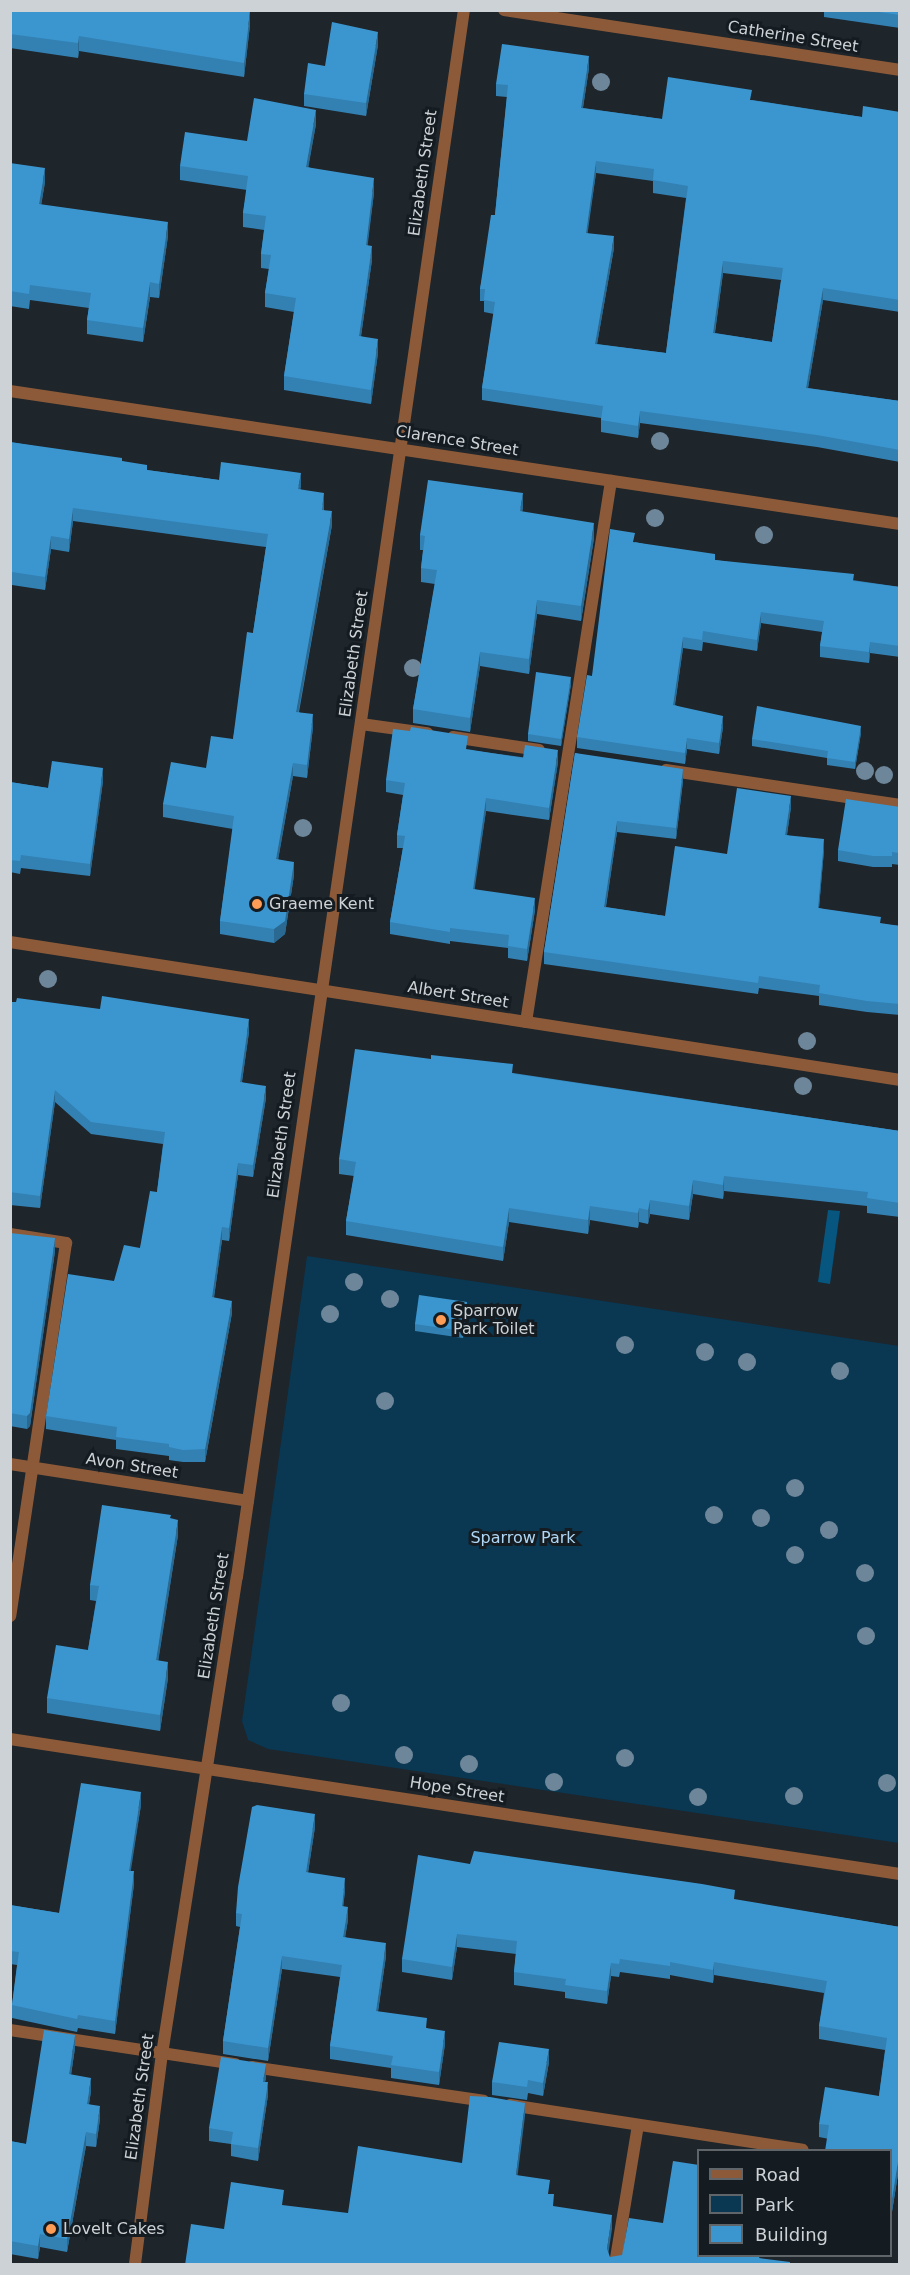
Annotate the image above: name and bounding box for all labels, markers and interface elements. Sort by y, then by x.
street label: Catherine Street [726,17,860,57]
street label: Elizabeth Street [405,109,441,237]
street label: Clarence Street [394,422,520,460]
street label: Elizabeth Street [336,590,372,718]
place label: Graeme Kent [269,894,374,914]
marker: Graeme Kent [250,897,264,911]
street label: Albert Street [406,978,510,1012]
street label: Elizabeth Street [264,1071,300,1199]
place label: Sparrow Park Toilet [453,1301,535,1339]
marker: Sparrow Park Toilet [434,1313,448,1327]
street label: Avon Street [85,1449,179,1483]
park label: Sparrow Park [470,1528,576,1548]
street label: Elizabeth Street [195,1552,233,1680]
street label: Hope Street [408,1773,506,1807]
street label: Elizabeth Street [122,2033,158,2161]
legend [697,2149,892,2257]
text: Road [755,2164,800,2185]
text: Park [755,2194,794,2215]
place label: LoveIt Cakes [63,2219,165,2239]
marker: LoveIt Cakes [44,2222,58,2236]
text: Building [755,2224,828,2245]

